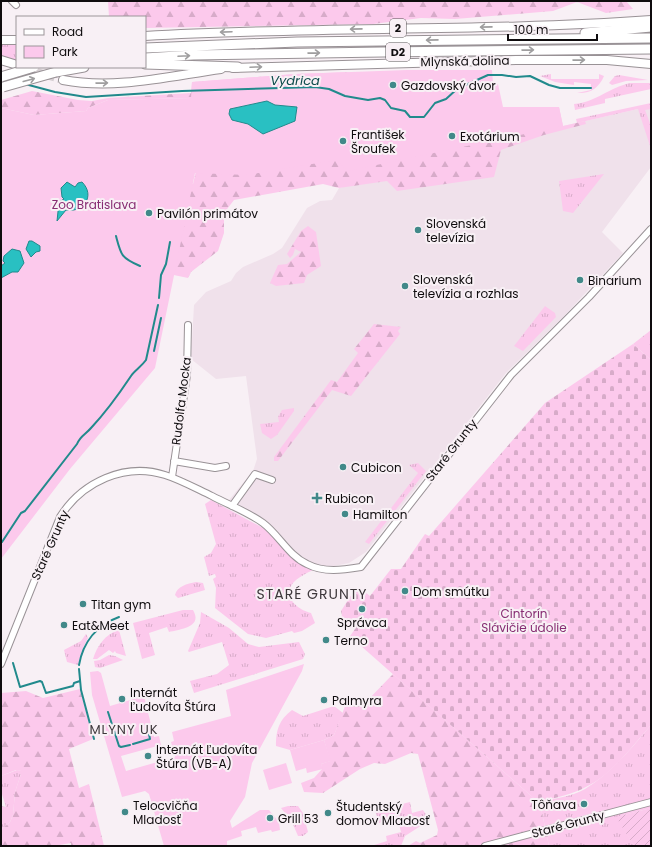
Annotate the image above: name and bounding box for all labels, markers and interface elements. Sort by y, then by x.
legend [16,16,146,68]
scale bar [508,16,597,42]
road number: 2 [390,19,406,37]
text: 100 m [514,21,548,38]
text: Road [52,23,83,40]
one-way arrow [480,23,493,31]
one-way arrow [350,25,363,33]
one-way arrow [220,28,233,35]
one-way arrow [426,36,439,44]
text: Park [52,43,79,60]
road number: D2 [386,43,410,61]
one-way arrow [521,46,534,54]
one-way arrow [307,49,320,57]
one-way arrow [177,52,190,60]
street label: Mlynská dolina [420,52,510,70]
one-way arrow [572,56,585,64]
one-way arrow [249,63,262,70]
water label: Vydrica [270,71,320,90]
one-way arrow [22,75,35,83]
place label: Gazdovský dvor [401,77,496,94]
one-way arrow [95,79,108,87]
marker: Gazdovský dvor [388,80,398,90]
place label: František Šroufek [351,126,405,157]
place label: Exotárium [460,128,520,145]
marker: Exotárium [447,131,457,141]
marker: František Šroufek [338,136,348,146]
park label: Zoo Bratislava [52,196,136,213]
place label: Pavilón primátov [157,205,258,222]
marker: Pavilón primátov [144,208,154,218]
place label: Slovenská televízia [426,215,486,246]
marker: Slovenská televízia [413,225,423,235]
place label: Slovenská televízia a rozhlas [413,271,519,302]
place label: Binarium [588,272,642,289]
marker: Binarium [575,275,585,285]
marker: Slovenská televízia a rozhlas [400,281,410,291]
street label: Rudolfa Mocka [167,356,195,446]
street label: Staré Grunty [421,415,481,485]
place label: Cubicon [351,459,402,476]
marker: Cubicon [338,462,348,472]
place label: Rubicon [325,490,374,507]
marker: Rubicon [312,493,322,503]
place label: Hamilton [353,506,407,523]
street label: Staré Grunty [27,507,73,583]
marker: Hamilton [340,509,350,519]
place label: Dom smútku [413,583,489,600]
district label: STARÉ GRUNTY [256,584,368,604]
marker: Dom smútku [400,586,410,596]
place label: Titan gym [91,596,151,613]
marker: Titan gym [78,599,88,609]
marker: Správca [357,604,367,614]
park label: Cintorín Slávičie údolie [481,605,567,636]
place label: Správca [337,614,387,631]
place label: Eat&Meet [72,617,129,634]
marker: Eat&Meet [59,620,69,630]
place label: Terno [334,632,368,649]
marker: Terno [321,635,331,645]
place label: Internát Ľudovíta Štúra [130,684,216,715]
place label: Palmyra [332,692,382,709]
marker: Internát Ľudovíta Štúra [117,694,127,704]
marker: Palmyra [319,695,329,705]
district label: MLYNY UK [89,720,159,739]
place label: Internát Ľudovíta Štúra (VB-A) [156,741,257,772]
marker: Internát Ľudovíta Štúra (VB-A) [143,751,153,761]
place label: Tôňava [531,796,576,813]
place label: Telocvičňa Mladosť [133,797,198,828]
place label: Študentský domov Mladosť [336,798,430,829]
marker: Tôňava [579,799,589,809]
street label: Staré Grunty [530,806,607,842]
marker: Telocvičňa Mladosť [120,807,130,817]
marker: Študentský domov Mladosť [323,808,333,818]
place label: Grill 53 [278,810,318,827]
marker: Grill 53 [265,813,275,823]

